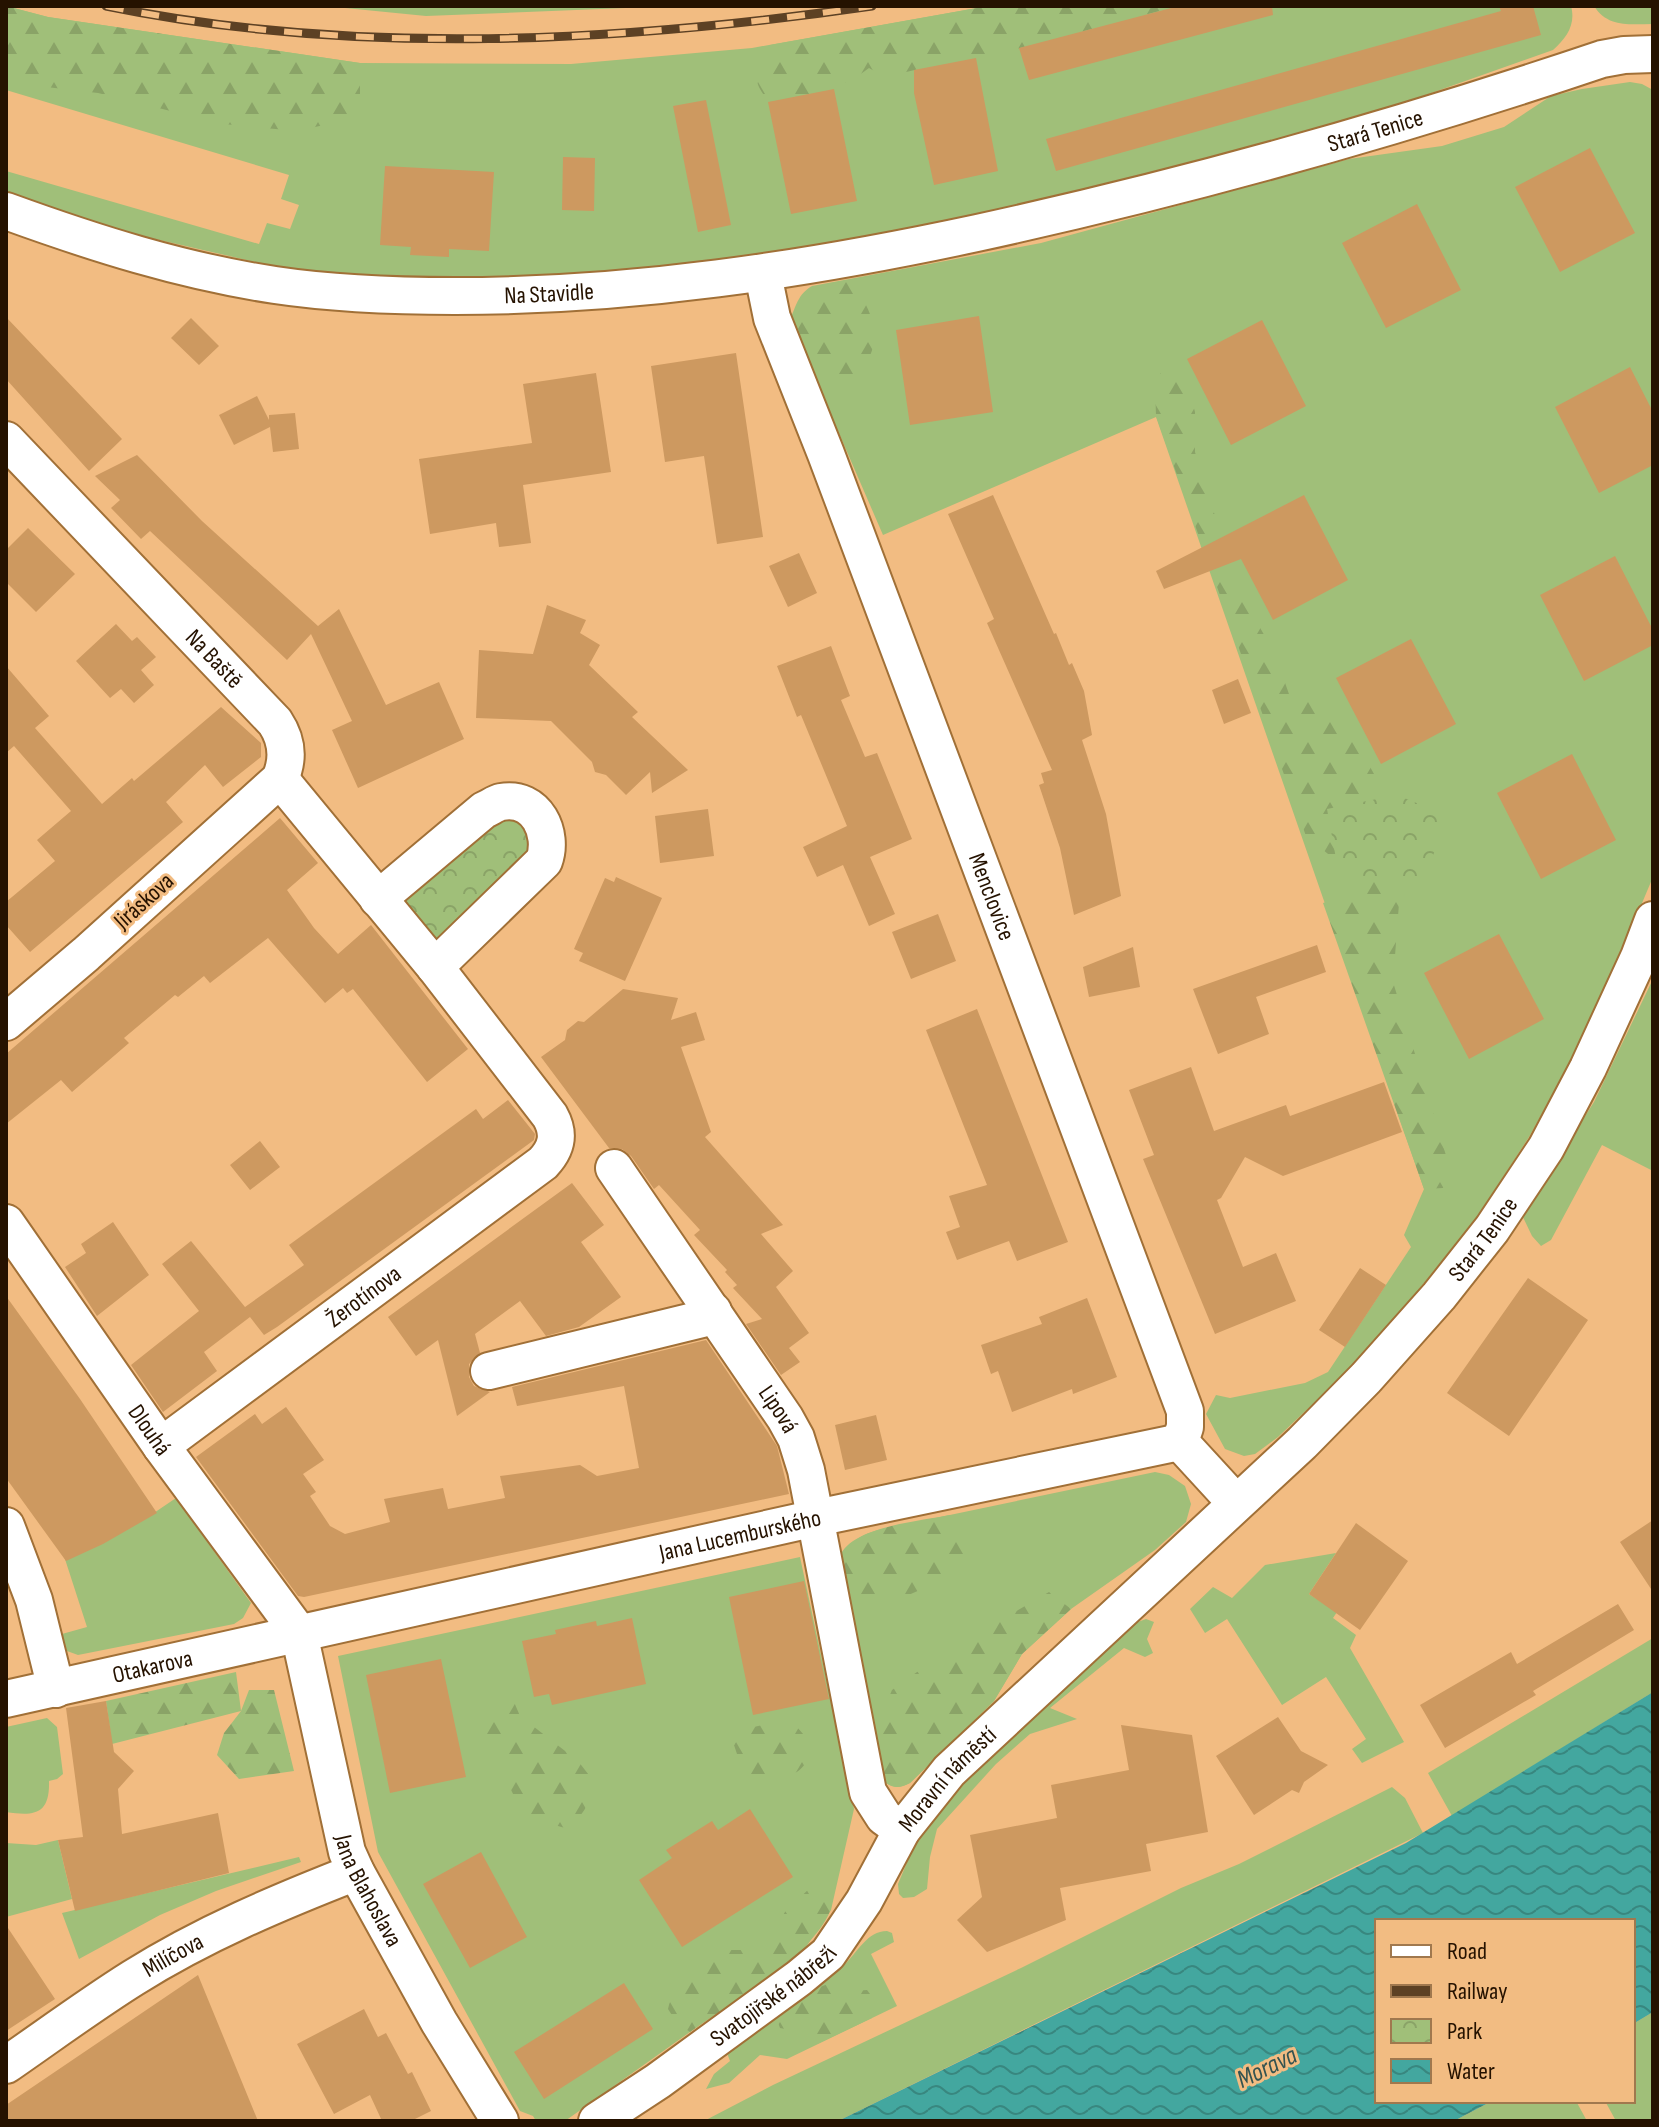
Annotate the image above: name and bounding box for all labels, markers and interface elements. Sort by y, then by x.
street label: Stará Tenice [1324,103,1426,158]
street label: Na Stavidle [504,276,595,310]
street label: Na Baště [180,623,249,694]
street label: Menclovice [962,849,1022,944]
street label: Jiráskova [107,867,180,936]
street label: Stará Tenice [1442,1191,1524,1287]
street label: Žerotínova [320,1259,407,1333]
street label: Lipová [752,1380,805,1438]
street label: Dlouhá [122,1399,178,1461]
street label: Jana Lucemburského [655,1503,824,1567]
street label: Otakarova [110,1643,195,1689]
street label: Moravní náměstí [892,1720,1003,1838]
street label: Jana Blahoslava [329,1831,409,1952]
legend [1375,1919,1635,2103]
street label: Milíčova [137,1926,208,1983]
text: Road [1447,1937,1487,1966]
street label: Svatojiřské nábřeží [704,1940,844,2053]
text: Railway [1447,1977,1507,2006]
text: Park [1447,2017,1482,2046]
water label: Morava [1232,2040,1303,2096]
text: Water [1447,2057,1495,2086]

